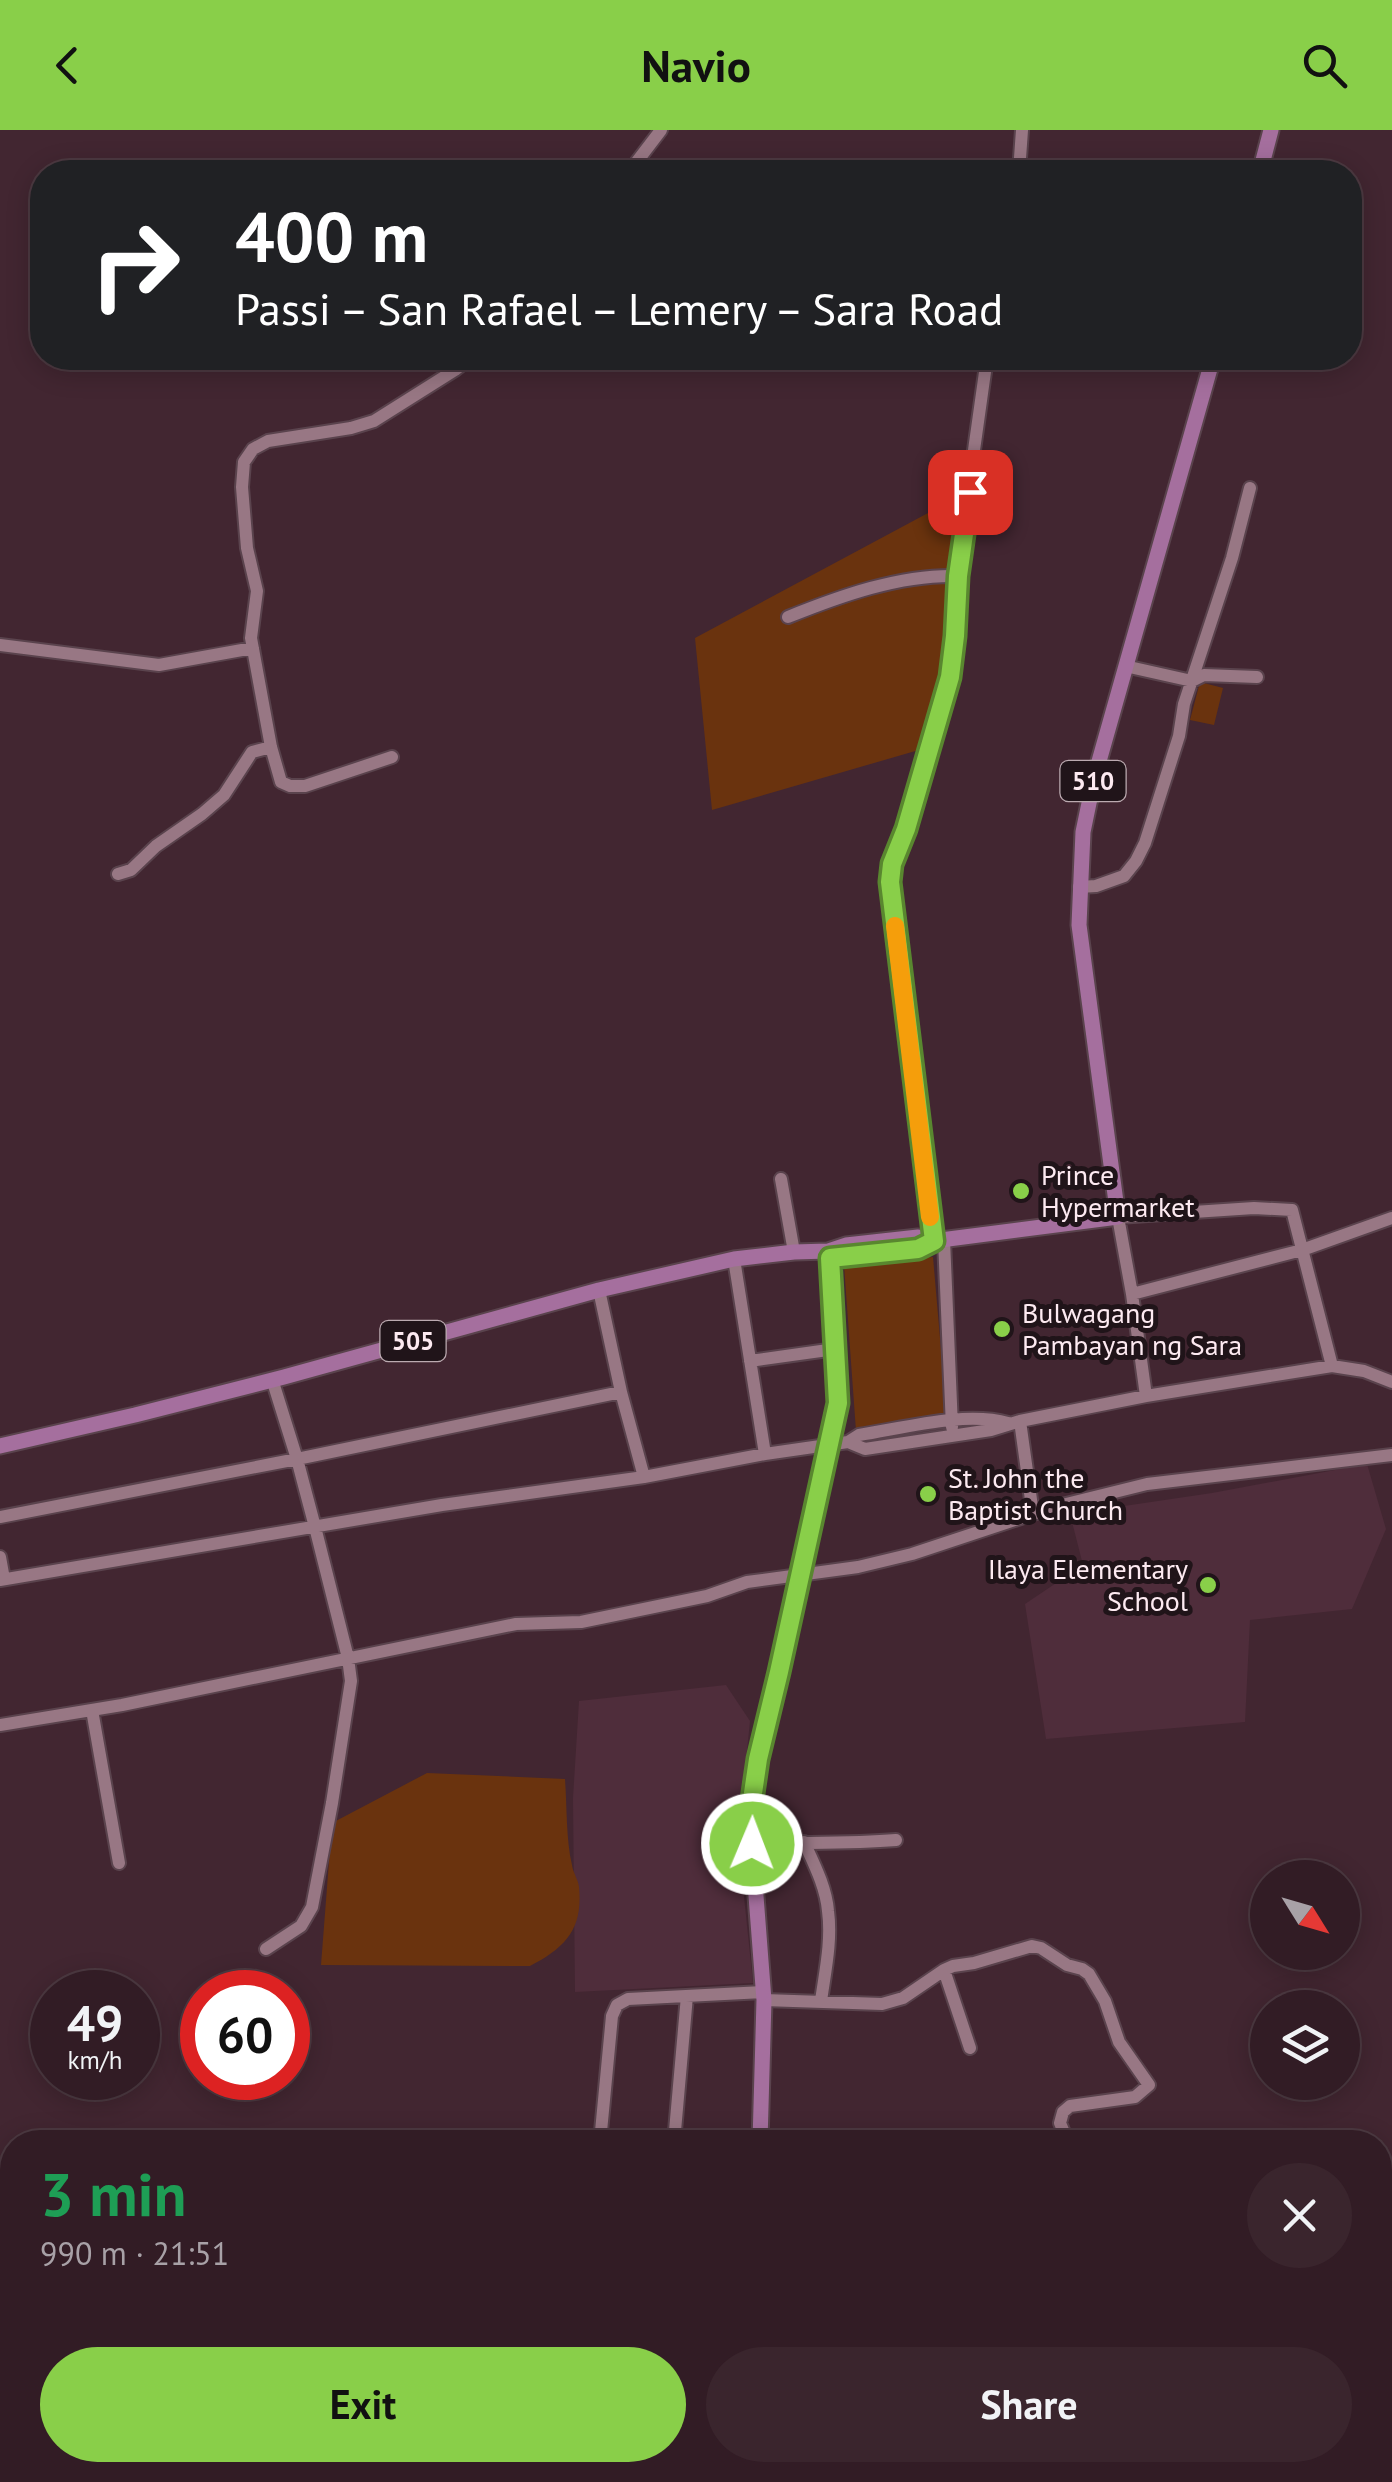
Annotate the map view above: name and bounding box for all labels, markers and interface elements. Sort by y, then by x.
text: Navio [641,36,751,94]
icon: back [40,38,95,93]
icon: search [1297,38,1352,93]
text: 400 m [235,191,428,281]
icon: right [70,200,200,330]
text: Passi – San Rafael – Lemery – Sara Road [235,279,1003,337]
pin [928,450,1013,535]
icon: arrive [943,465,998,520]
road number: 510 [1060,761,1126,801]
place label: Prince Hypermarket [1041,1156,1195,1225]
marker: Prince Hypermarket [1010,1180,1032,1202]
place label: Bulwagang Pambayan ng Sara [1022,1294,1242,1363]
marker: Bulwagang Pambayan ng Sara [991,1318,1013,1340]
road number: 505 [380,1321,446,1361]
place label: St. John the Baptist Church [948,1459,1123,1528]
marker: St. John the Baptist Church [917,1483,939,1505]
place label: Ilaya Elementary School [988,1550,1188,1619]
marker: Ilaya Elementary School [1197,1574,1219,1596]
position arrow [700,1792,804,1896]
north arrow [1250,1860,1360,1970]
map controls [1250,1860,1360,2100]
speed limit sign: 60 [180,1970,310,2100]
text: 49 [67,1990,123,2055]
button: layers [1250,1990,1360,2100]
text: km/h [68,2044,122,2076]
text: 3 min [40,2155,186,2233]
button: close [1247,2163,1352,2268]
text: 990 m · 21:51 [40,2232,229,2274]
button: Exit [40,2347,686,2462]
button: Share [706,2347,1352,2462]

